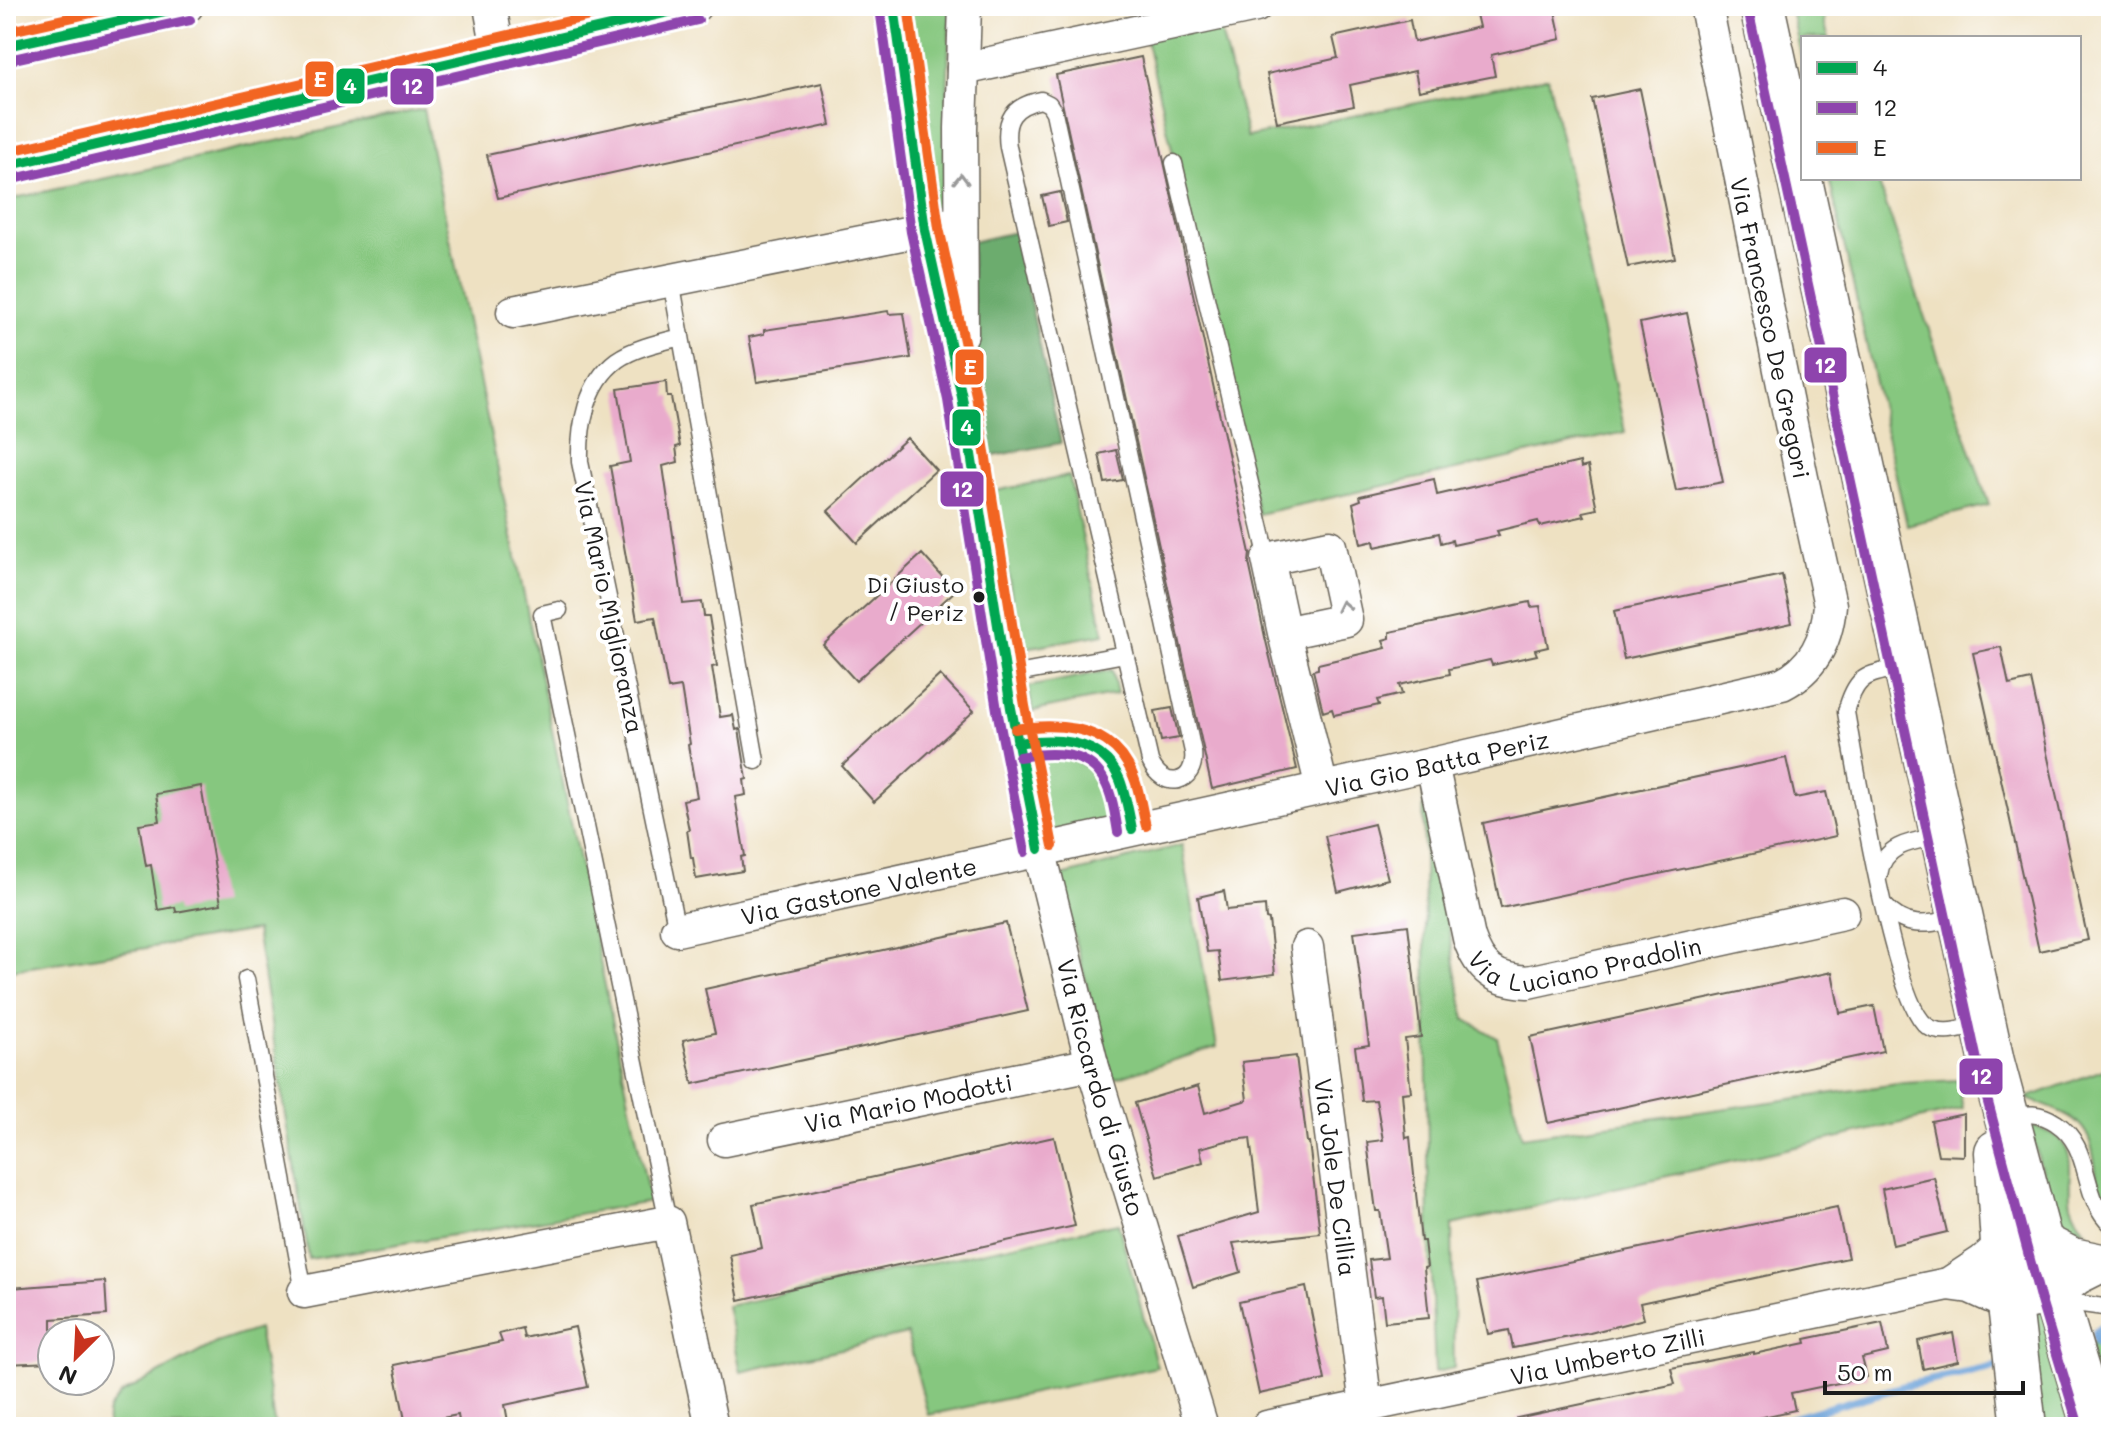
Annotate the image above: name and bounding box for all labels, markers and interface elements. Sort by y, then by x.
legend [1801,36,2081,180]
text: 4 [1873,51,1887,82]
line badge: E [304,60,335,98]
text: E [313,64,327,93]
line badge: 4 [335,67,366,105]
line badge: 12 [389,67,435,106]
text: 4 [343,71,357,100]
text: 12 [401,71,423,100]
text: 12 [1873,91,1897,122]
text: E [1873,131,1887,162]
one-way arrow [952,172,970,185]
street label: Via Francesco De Gregori [1724,175,1818,481]
line badge: 12 [1803,346,1848,384]
line badge: E [954,348,985,386]
text: 12 [1814,350,1836,379]
text: E [963,352,977,381]
line badge: 4 [951,408,982,447]
text: 4 [960,412,974,441]
line badge: 12 [939,470,985,508]
text: 12 [951,474,973,503]
street label: Via Mario Miglioranza [568,478,652,736]
place label: Di Giusto / Periz [867,570,964,627]
marker: Di Giusto / Periz [971,589,987,605]
one-way arrow [1335,599,1352,613]
street label: Via Gio Batta Periz [1322,722,1552,803]
street label: Via Gastone Valente [738,849,979,931]
street label: Via Luciano Pradolin [1471,928,1711,956]
text: Via Luciano Pradolin [1462,929,1704,998]
street label: Via Riccardo di Giusto [1051,955,1153,1219]
line badge: 12 [1958,1057,2004,1096]
text: 12 [1970,1061,1992,1090]
street label: Via Mario Modotti [801,1065,1015,1139]
street label: Via Jole De Cillia [1308,1076,1365,1278]
north arrow [36,1317,116,1397]
street label: Via Umberto Zilli [1507,1320,1708,1391]
scale bar [1825,1345,2023,1395]
text: 50 m [1837,1356,1893,1387]
text: N [54,1359,81,1392]

